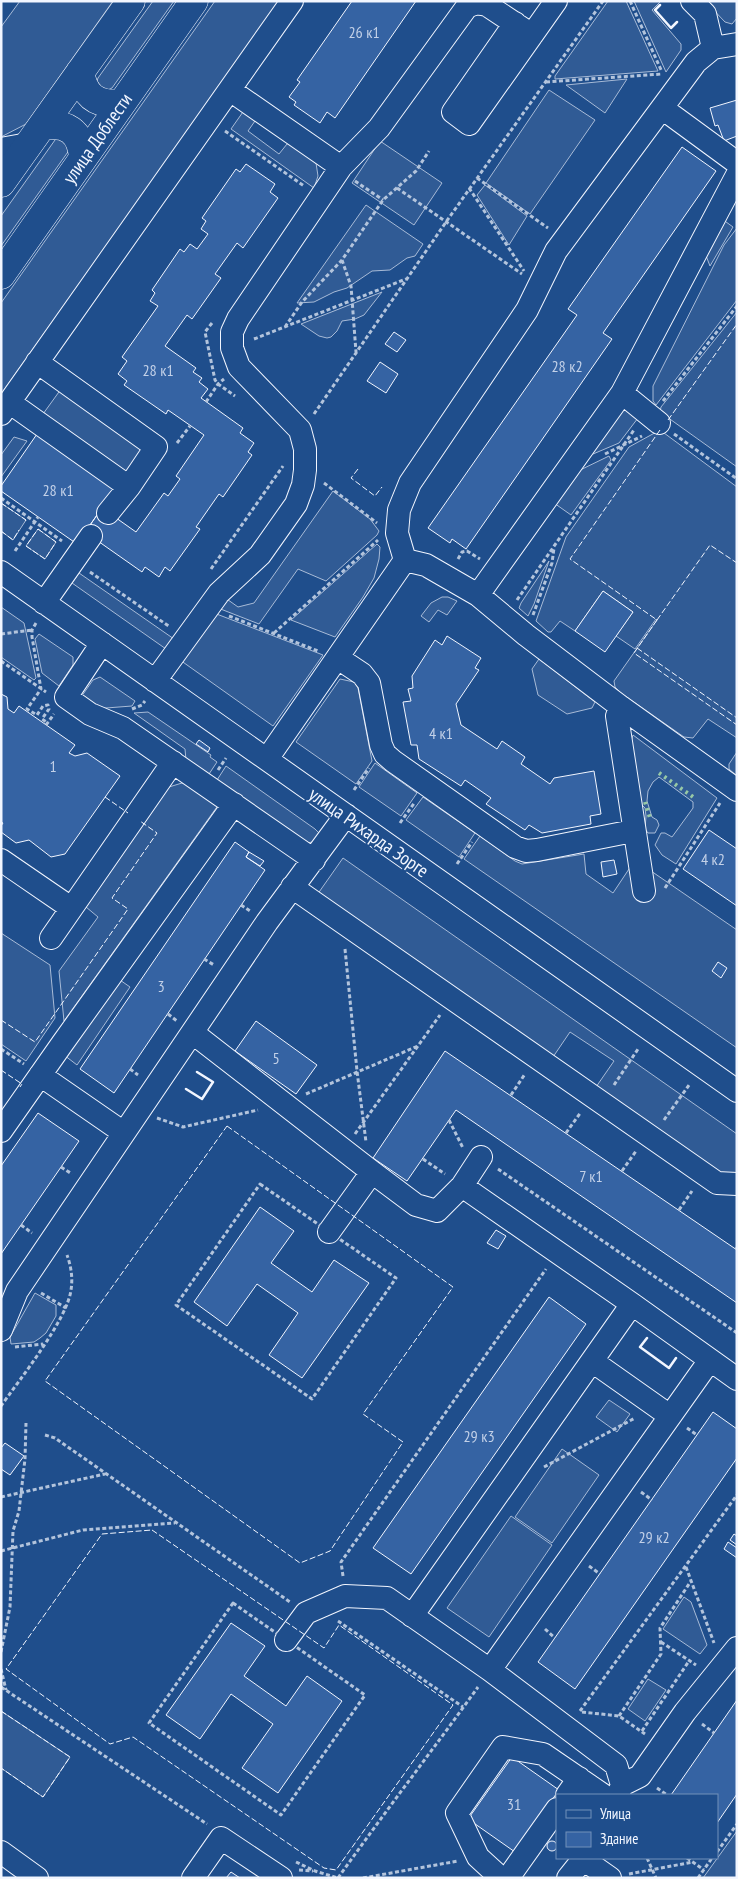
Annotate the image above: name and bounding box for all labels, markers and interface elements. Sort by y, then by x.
house number: 26 к1 [348,22,380,42]
street label: улица Доблести [57,88,137,188]
house number: 28 к2 [551,356,583,376]
house number: 28 к1 [142,360,174,380]
house number: 28 к1 [42,480,74,500]
house number: 4 к1 [429,723,453,743]
house number: 1 [49,756,57,776]
street label: улица Рихарда Зорге [304,782,434,882]
house number: 4 к2 [701,849,725,869]
house number: 3 [157,976,165,996]
house number: 5 [272,1048,280,1068]
house number: 7 к1 [579,1166,603,1186]
house number: 29 к3 [463,1426,495,1446]
house number: 29 к2 [638,1527,670,1547]
house number: 31 [507,1794,521,1814]
legend [556,1794,718,1859]
text: Улица [600,1804,631,1823]
text: Здание [600,1829,638,1848]

